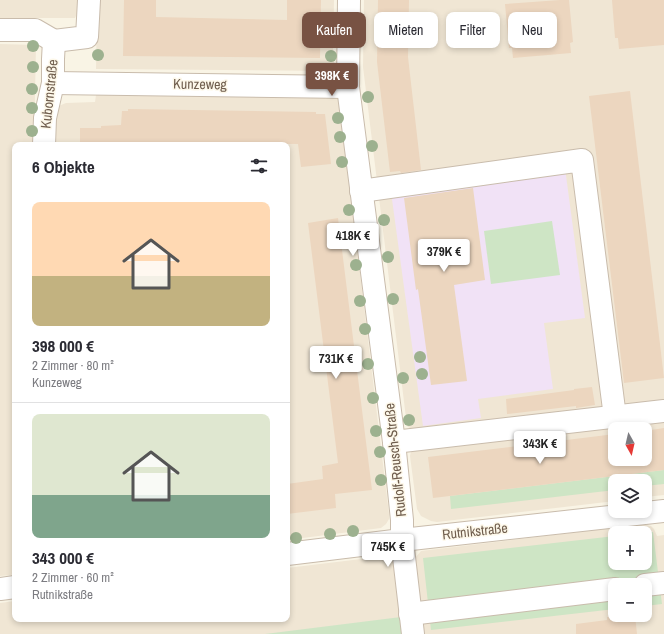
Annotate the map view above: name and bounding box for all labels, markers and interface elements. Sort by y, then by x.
chip: Kaufen [302,12,366,48]
chip: Mieten [374,12,438,48]
chip: Filter [446,12,500,48]
chip: Neu [508,12,557,48]
street label: Kubornstraße [36,58,62,130]
pin: 398K € [299,63,365,97]
text: 398K € [315,67,349,84]
street label: Kunzeweg [173,75,228,93]
text: 6 Objekte [32,155,95,178]
icon: filters [248,155,270,177]
pin: 418K € [320,223,386,257]
text: 418K € [336,227,370,244]
icon: home [115,228,187,300]
pin: 379K € [411,239,477,273]
text: 379K € [427,243,461,260]
text: 398 000 € [32,334,94,357]
pin: 731K € [303,346,369,380]
text: 731K € [319,350,353,367]
text: 2 Zimmer · 80 m² [32,357,114,374]
text: Kunzeweg [32,374,82,391]
street label: Rudolf-Reusch-Straße [380,402,410,518]
north arrow [608,422,652,466]
map controls [608,422,652,622]
pin: 343K € [507,431,573,465]
text: 343K € [523,435,557,452]
icon: home [115,440,187,512]
button: layers [608,474,652,518]
street label: Rutnikstraße [441,519,509,543]
button: + [608,526,652,570]
pin: 745K € [355,534,421,568]
text: 745K € [371,538,405,555]
text: 343 000 € [32,546,94,569]
text: 2 Zimmer · 60 m² [32,569,114,586]
button: − [608,578,652,622]
text: Rutnikstraße [32,586,93,603]

